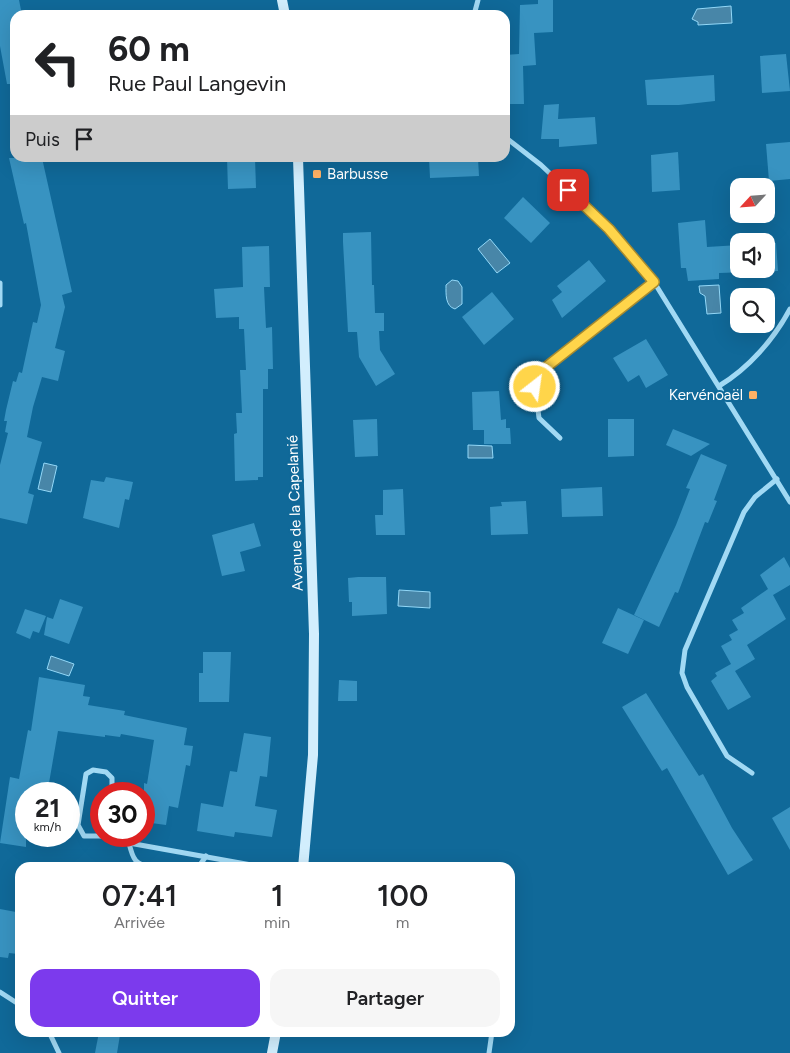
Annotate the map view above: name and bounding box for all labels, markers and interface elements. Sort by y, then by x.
text: 60 m [108,28,190,70]
icon: left [25,30,90,95]
text: Rue Paul Langevin [108,70,286,97]
icon: arrive [70,125,98,153]
text: Puis [25,128,60,151]
place label: Barbusse [327,165,388,183]
marker: Barbusse [311,168,323,180]
pin [547,169,589,211]
icon: arrive [554,176,582,204]
north arrow [730,178,775,222]
map controls [730,178,775,333]
button: sound [730,233,775,278]
button: search [730,288,775,333]
position arrow [508,360,560,412]
place label: Kervénoaël [669,386,743,404]
marker: Kervénoaël [747,389,759,401]
street label: Avenue de la Capelanié [283,435,307,591]
speed limit sign: 30 [90,782,155,847]
text: 21 [35,793,60,823]
text: km/h [34,820,61,834]
text: 07:41 [102,877,177,914]
text: 1 [271,877,283,914]
text: 100 [377,877,428,914]
text: Arrivée [114,913,165,932]
text: min [264,913,290,932]
text: m [396,913,409,932]
button: Quitter [30,969,260,1027]
button: Partager [270,969,500,1027]

